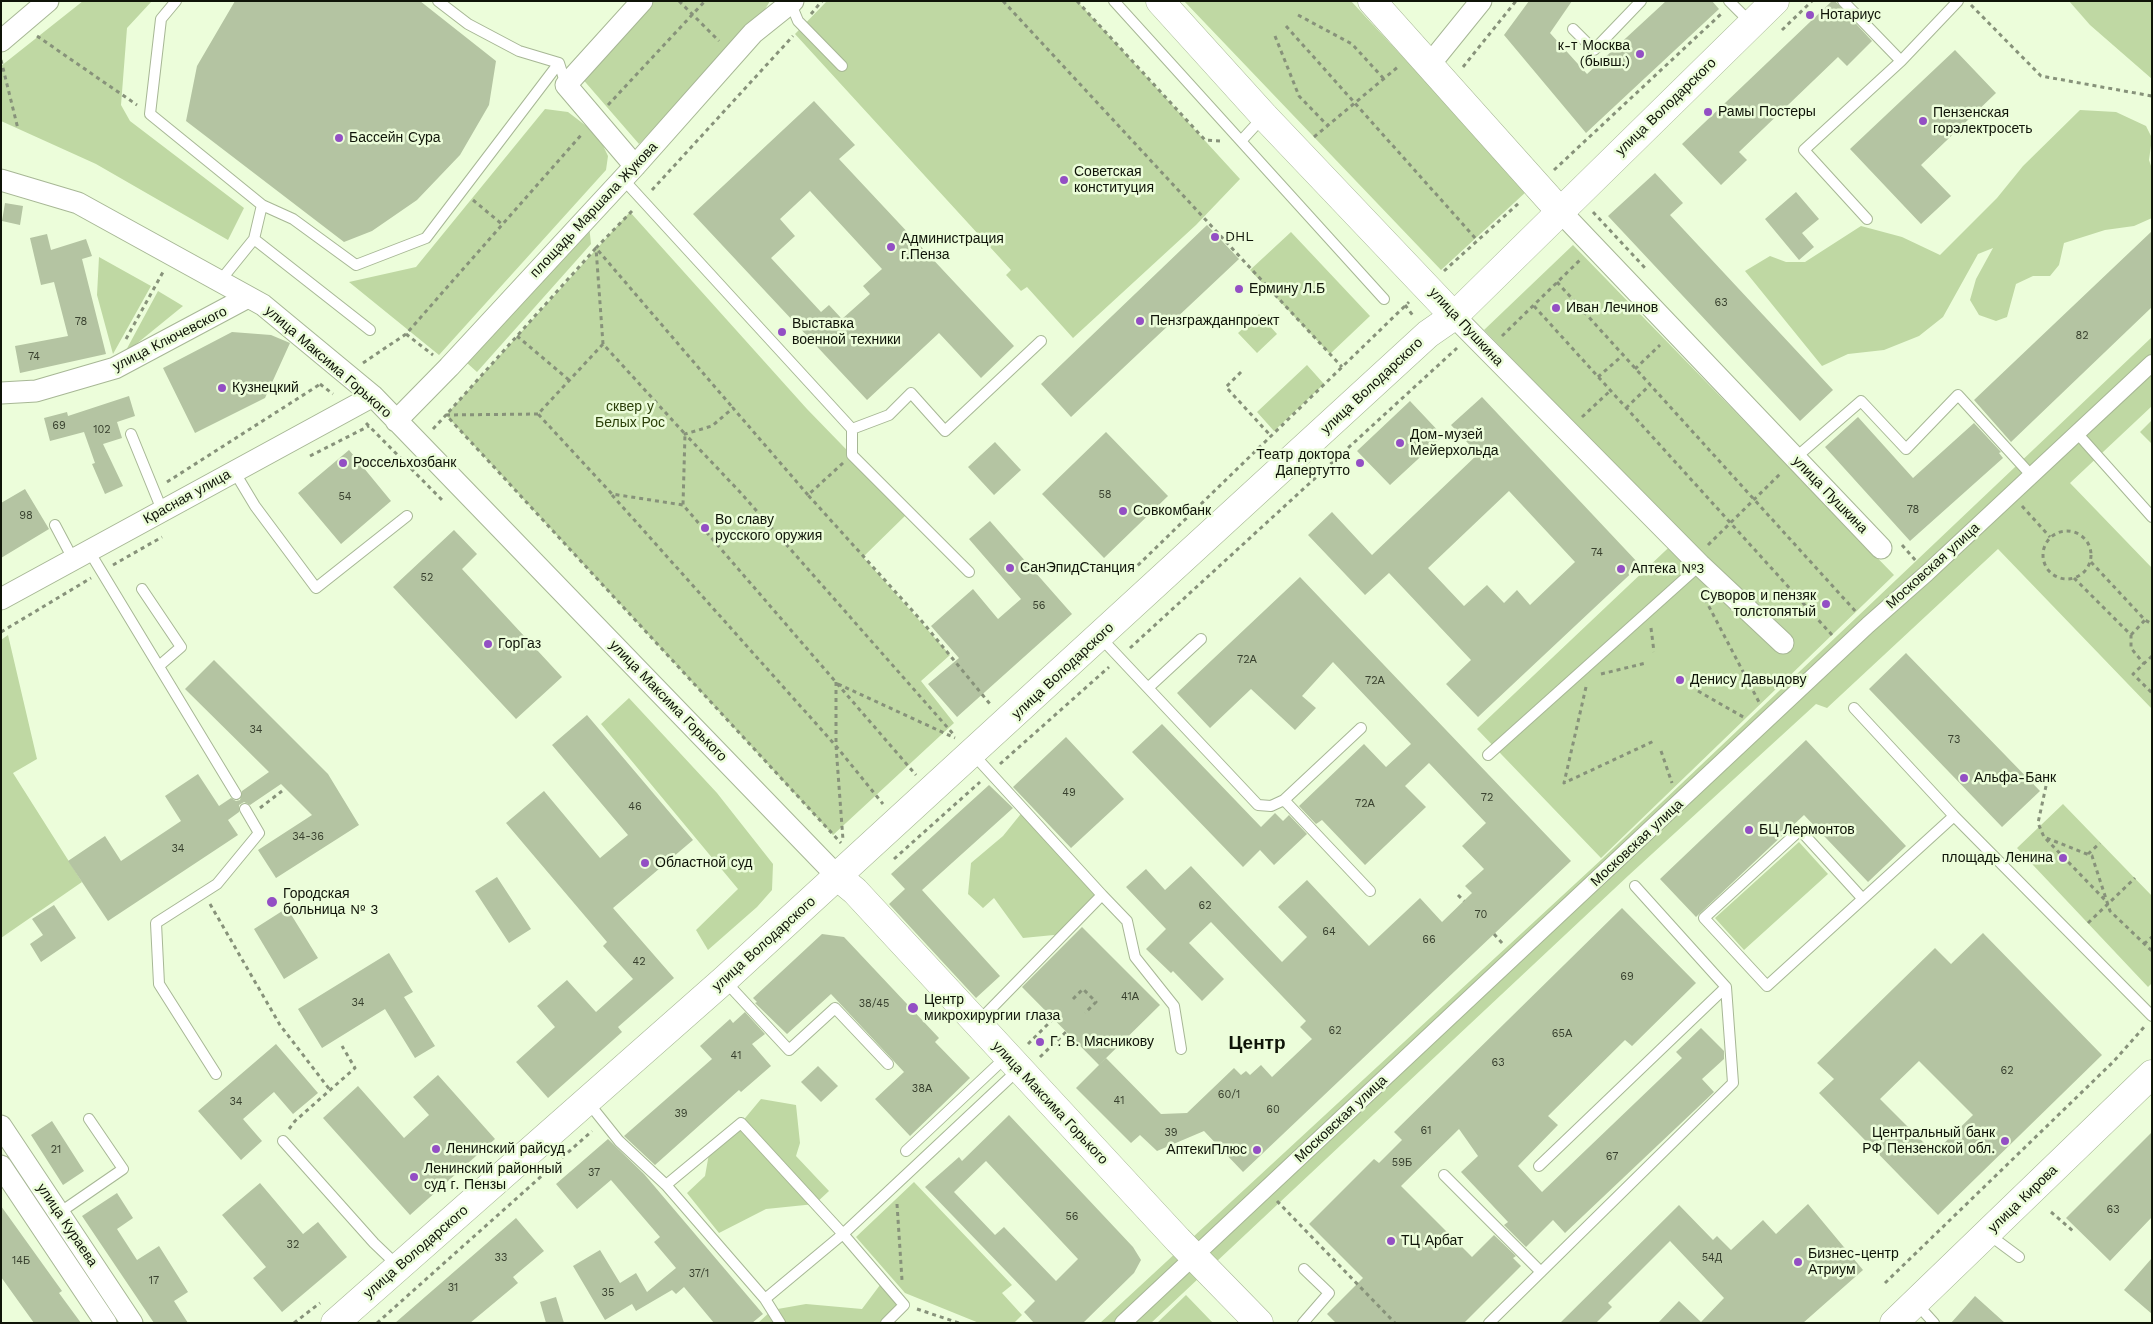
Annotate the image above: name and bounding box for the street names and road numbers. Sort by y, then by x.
street label: улица Володарского [1612,55,1720,159]
street label: площадь Маршала Жукова [527,139,661,281]
street label: улица Пушкина [1425,284,1507,370]
street label: улица Максима Горького [261,302,395,422]
street label: улица Ключевского [110,303,230,375]
street label: улица Володарского [1318,334,1426,438]
street label: улица Пушкина [1789,453,1871,537]
street label: Красная улица [140,466,234,528]
street label: Московская улица [1883,520,1983,612]
street label: улица Володарского [1009,619,1117,723]
street label: улица Максима Горького [606,637,730,765]
street label: Московская улица [1587,796,1687,890]
street label: улица Володарского [709,893,819,995]
street label: улица Максима Горького [989,1038,1111,1168]
street label: Московская улица [1291,1072,1391,1166]
street label: улица Кирова [1985,1162,2061,1236]
street label: улица Кураева [33,1180,101,1270]
street label: улица Володарского [360,1202,472,1302]

